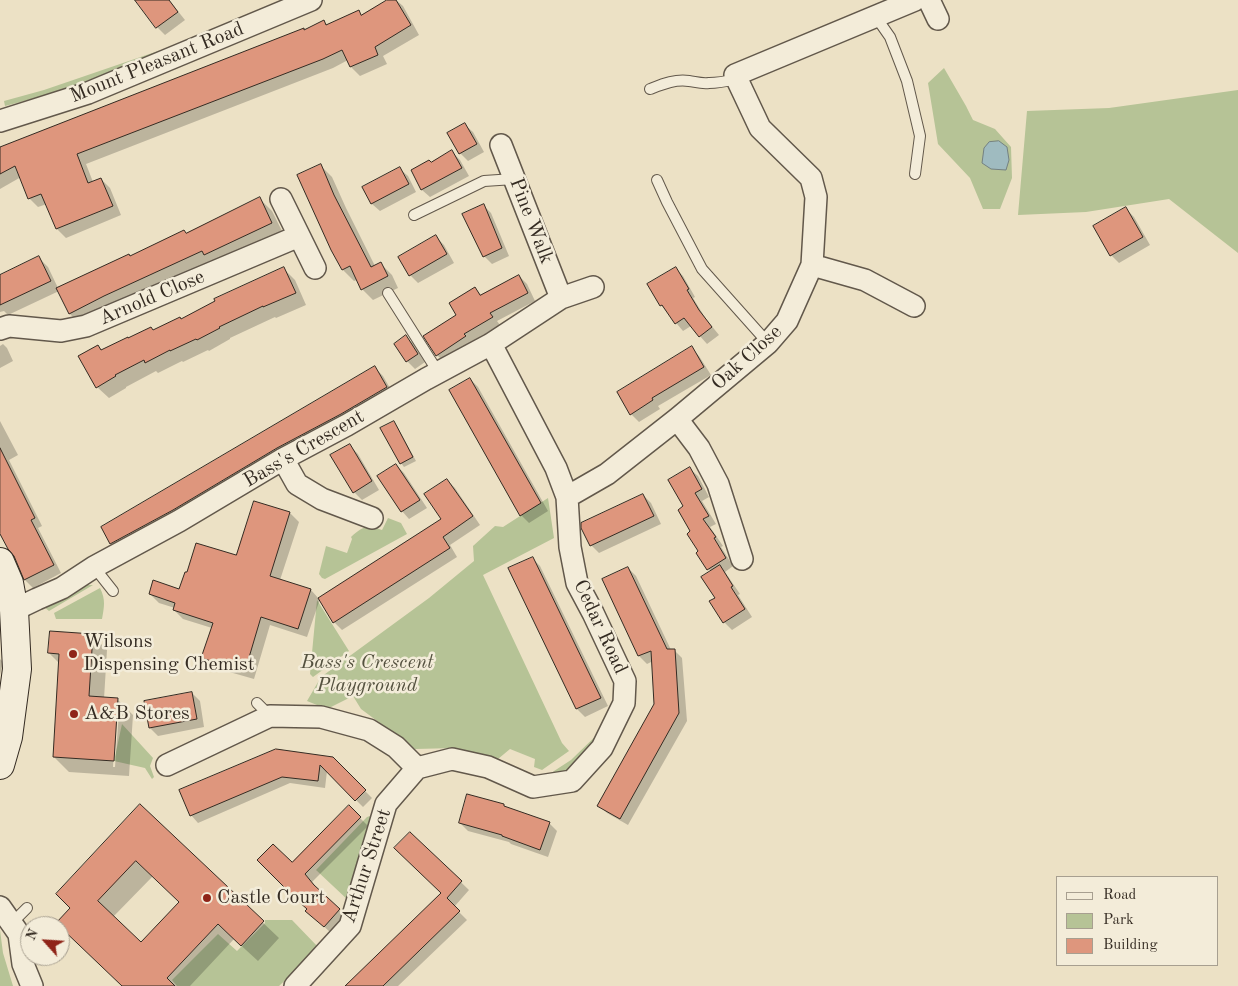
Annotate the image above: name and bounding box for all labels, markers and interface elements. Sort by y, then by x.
street label: Mount Pleasant Road [67,17,247,109]
street label: Pine Walk [504,175,558,267]
street label: Arnold Close [96,265,208,331]
street label: Oak Close [707,320,787,396]
street label: Bass's Crescent [239,405,369,493]
street label: Cedar Road [568,576,632,678]
place label: Wilsons Dispensing Chemist [83,630,255,677]
marker: Wilsons Dispensing Chemist [67,648,79,660]
park label: Bass's Crescent Playground [300,651,434,698]
place label: A&B Stores [84,702,190,726]
marker: A&B Stores [68,708,80,720]
street label: Arthur Street [337,806,397,926]
legend [1056,876,1218,966]
place label: Castle Court [217,886,325,910]
text: Road [1103,888,1136,903]
marker: Castle Court [201,892,213,904]
text: Park [1103,913,1134,928]
north arrow [20,916,70,966]
text: N [24,927,41,943]
text: Building [1103,938,1158,953]

